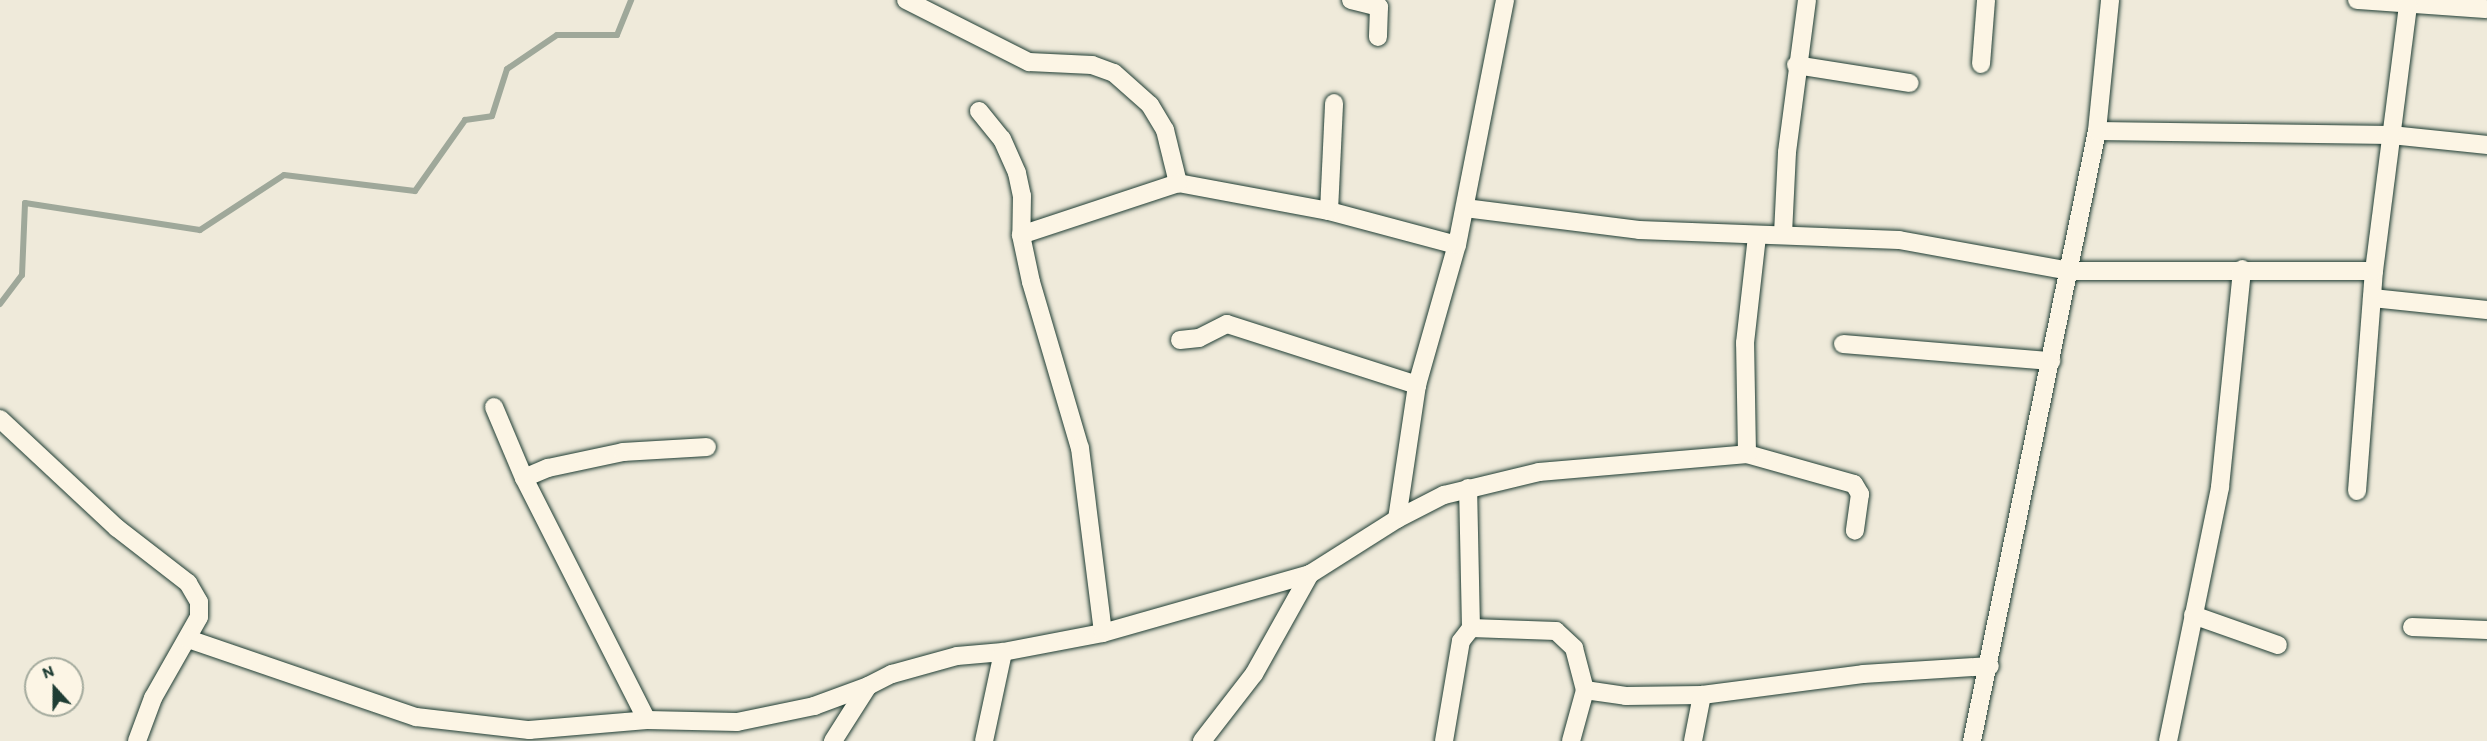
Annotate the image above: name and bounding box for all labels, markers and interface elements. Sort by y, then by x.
north arrow [24,657,84,717]
text: N [40,661,57,682]

